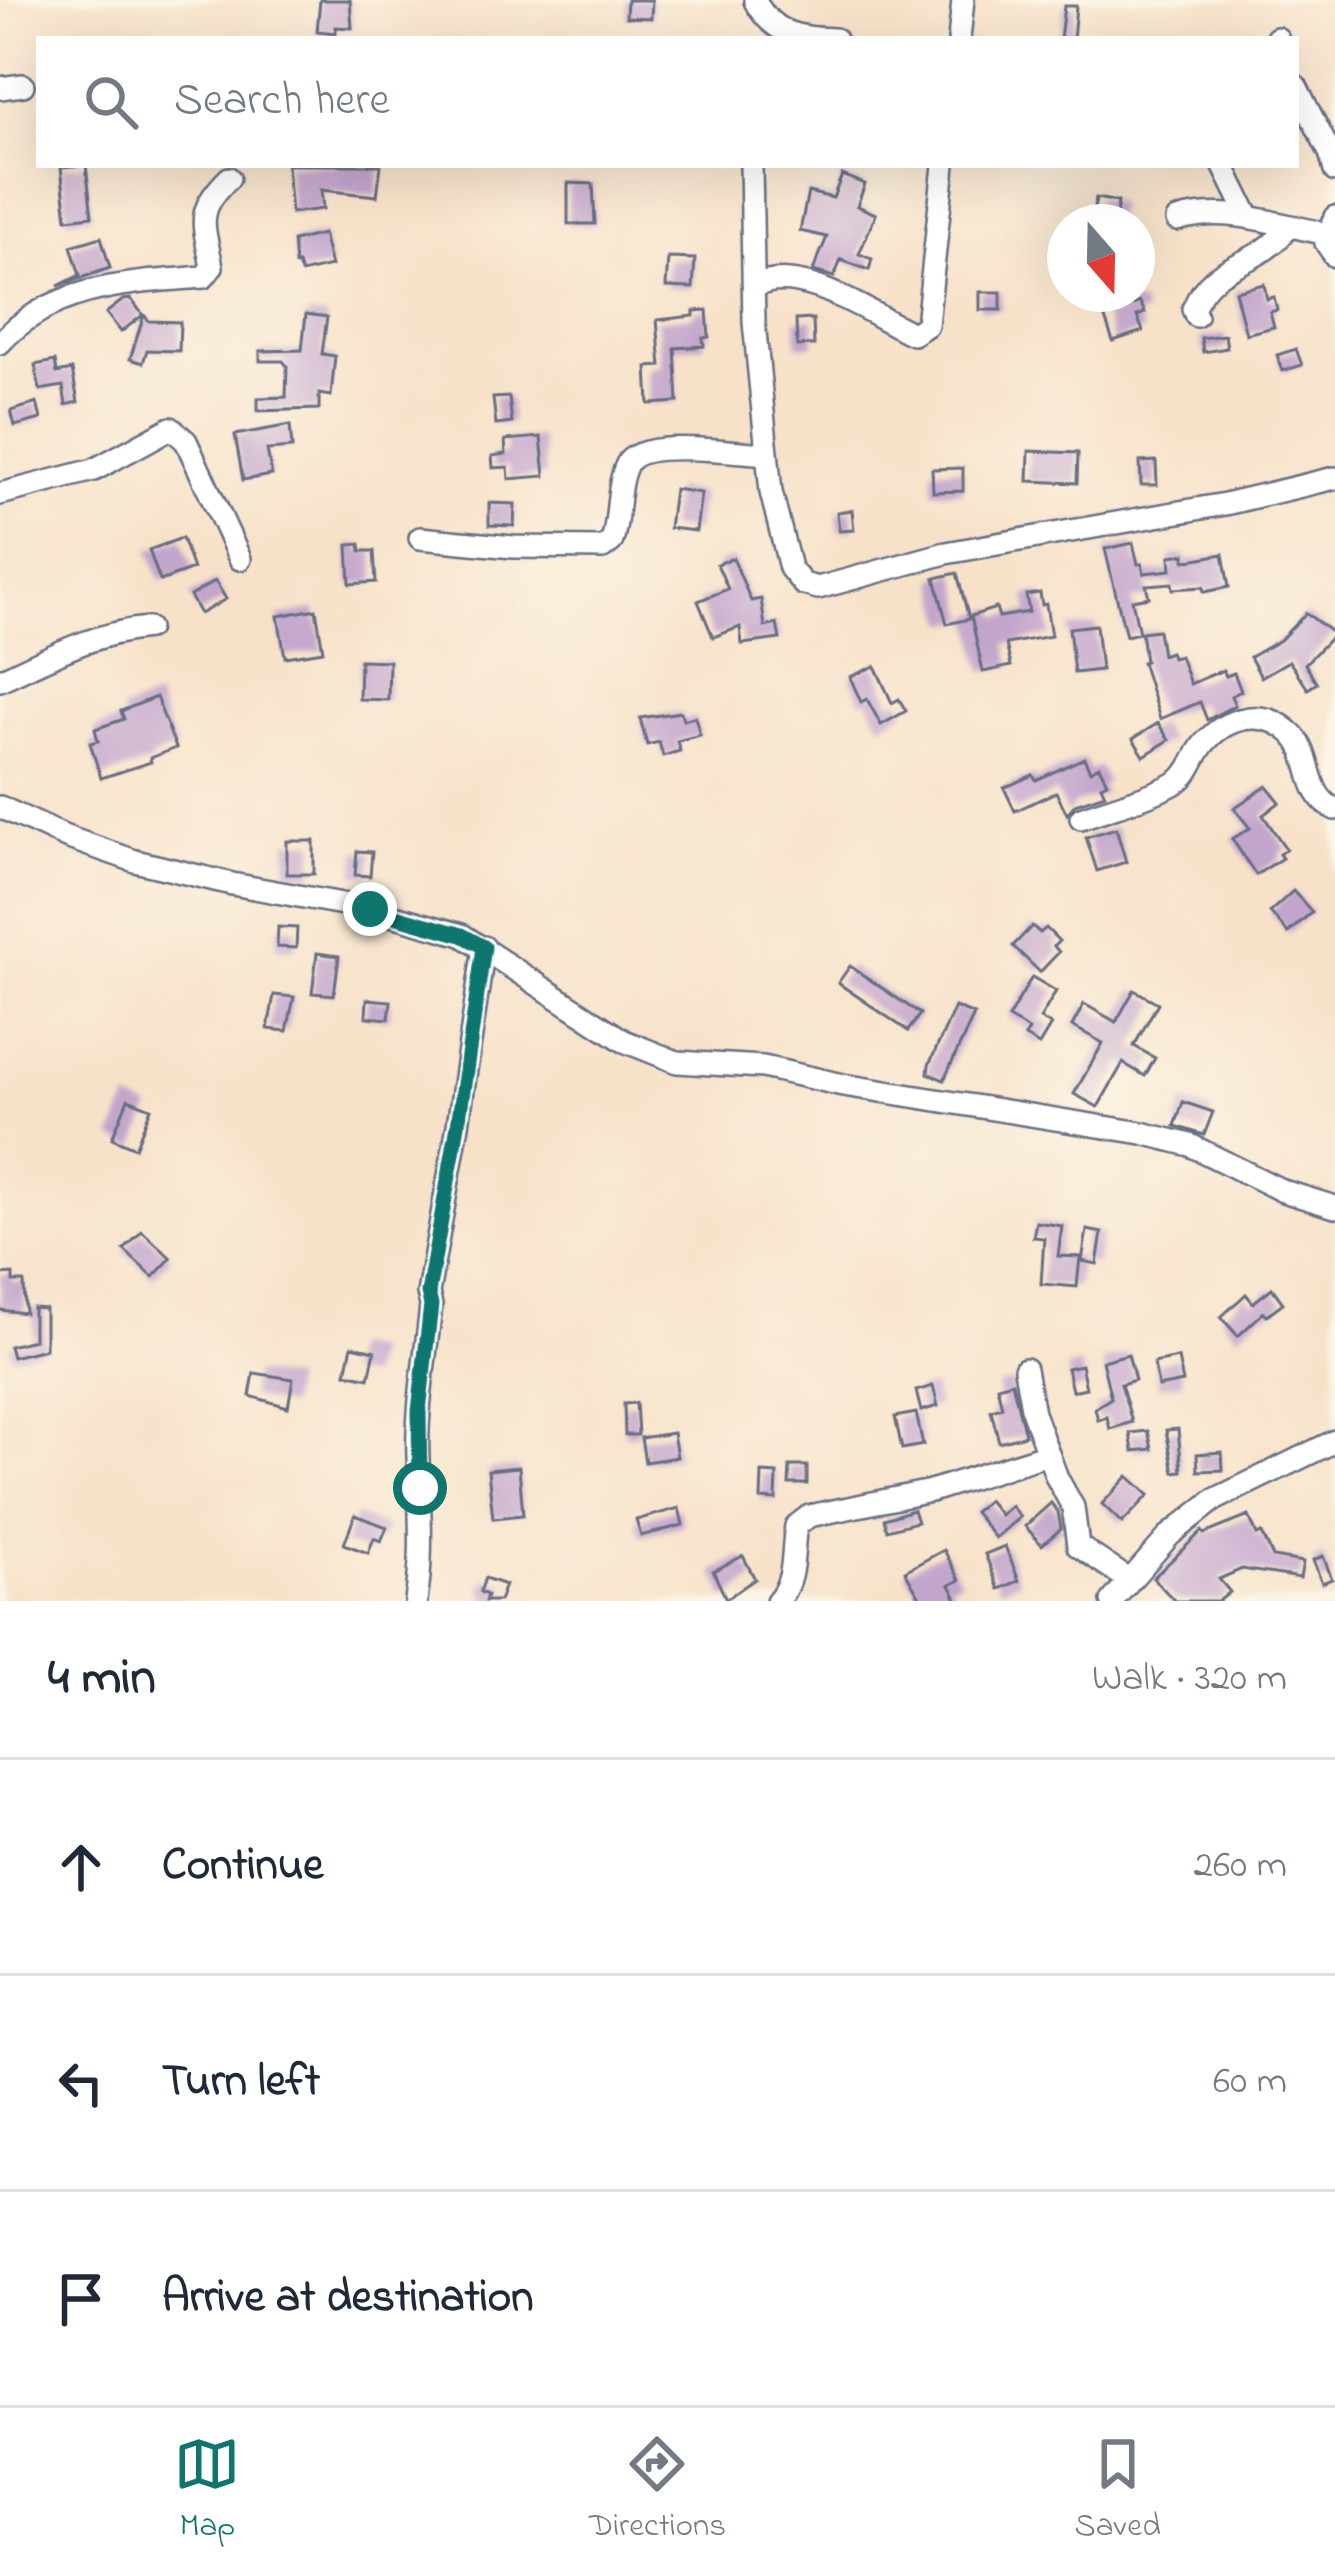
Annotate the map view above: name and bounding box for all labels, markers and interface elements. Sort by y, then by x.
search box [36,36,1299,168]
icon: search [78,69,144,135]
text: Search here [174,69,390,135]
north arrow [1047,204,1155,312]
route end [343,882,397,936]
route start [393,1461,447,1515]
text: 4 min [48,1642,156,1717]
text: Walk · 320 m [1092,1651,1287,1708]
icon: ahead [48,1834,114,1900]
text: Continue [162,1834,323,1900]
text: 260 m [1194,1838,1287,1895]
icon: left [48,2050,114,2116]
text: Turn left [162,2050,320,2116]
text: 60 m [1213,2054,1287,2111]
icon: arrive [48,2266,114,2332]
text: Arrive at destination [162,2266,533,2332]
tab: Map [174,2431,240,2551]
tab: Directions [589,2431,726,2551]
tab: Saved [1075,2431,1161,2551]

